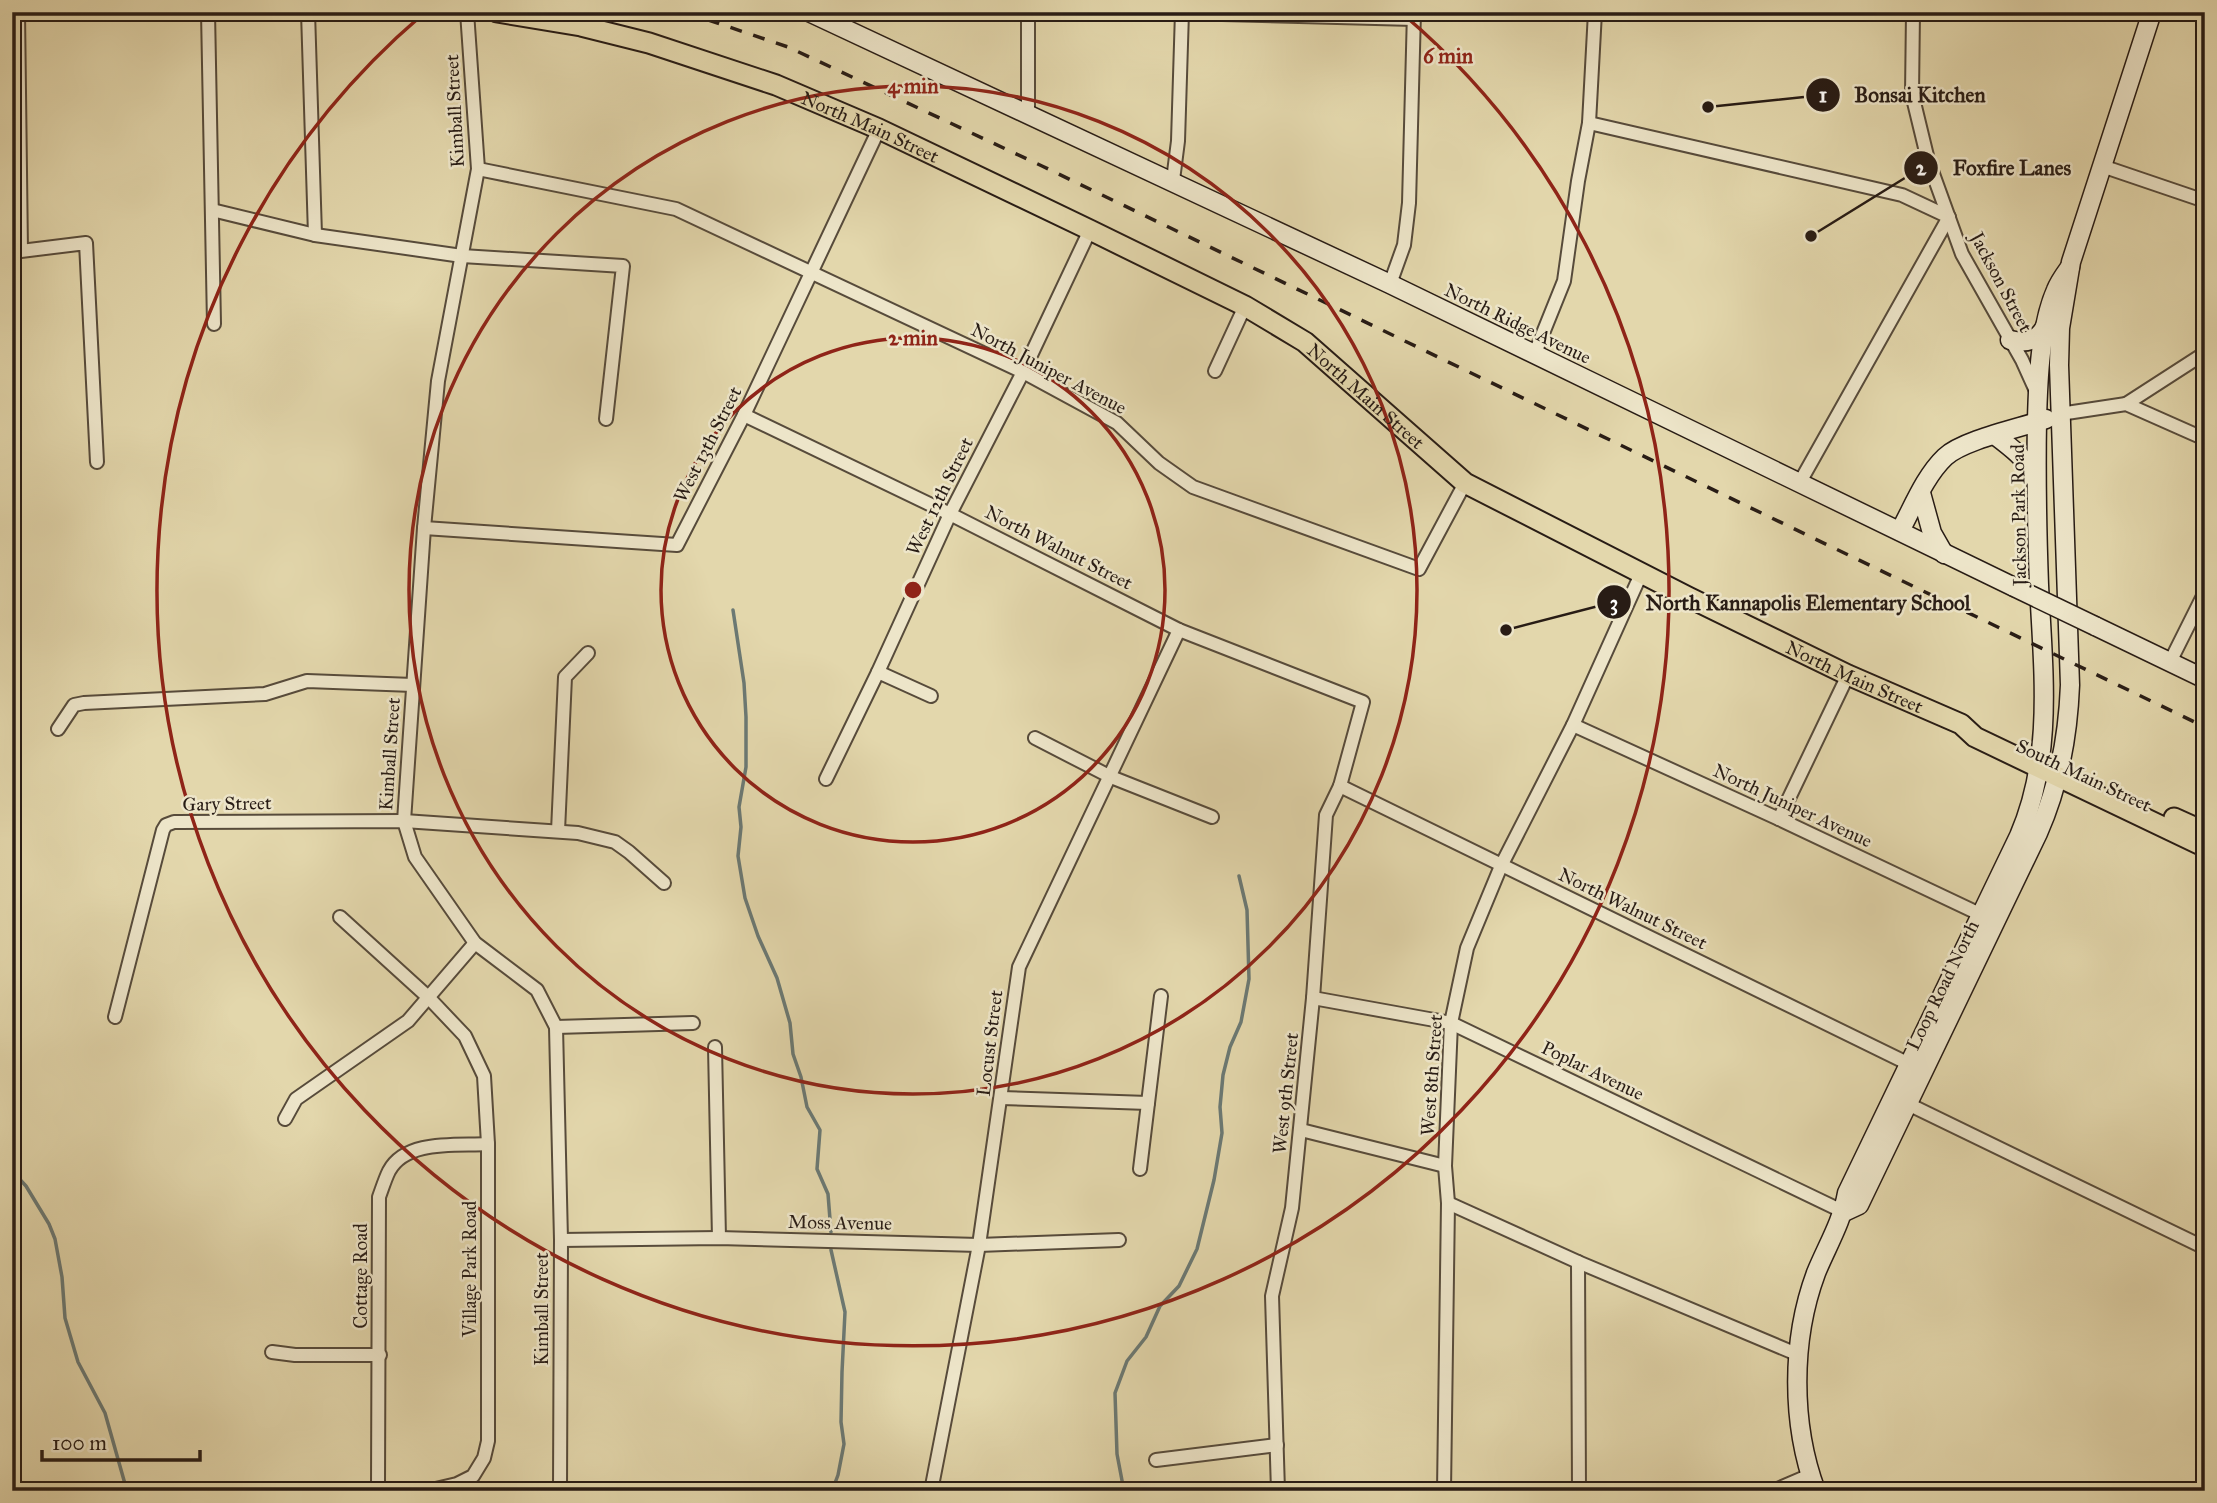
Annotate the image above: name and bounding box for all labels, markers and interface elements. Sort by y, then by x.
text: 6 min [1423,43,1474,69]
street label: Kimball Street [440,53,469,168]
text: 4 min [887,73,939,99]
callout: Bonsai Kitchen [1806,74,2000,116]
text: 1 [1819,82,1827,108]
text: Bonsai Kitchen [1854,82,1986,108]
street label: North Main Street [798,86,943,168]
callout: Foxfire Lanes [1904,147,2085,189]
text: 2 [1916,155,1927,181]
text: Foxfire Lanes [1953,155,2072,181]
street label: Jackson Street [1964,226,2038,337]
street label: North Ridge Avenue [1440,278,1595,370]
street label: North Juniper Avenue [967,318,1130,420]
text: 2 min [888,325,938,351]
street label: North Main Street [1302,339,1429,454]
street label: West 13th Street [668,382,747,506]
street label: West 12th Street [901,433,978,559]
street label: Jackson Park Road [2006,443,2032,588]
street label: North Walnut Street [981,500,1137,595]
centre of rings [901,578,925,602]
callout: North Kannapolis Elementary School [1597,581,1985,623]
text: 3 [1610,590,1618,616]
text: North Kannapolis Elementary School [1646,590,1972,616]
street label: North Main Street [1782,636,1927,718]
street label: Kimball Street [374,696,405,811]
street label: South Main Street [2013,734,2155,817]
street label: North Juniper Avenue [1709,759,1876,853]
street label: Gary Street [182,791,272,816]
street label: North Walnut Street [1555,862,1711,955]
street label: Loop Road North [1901,916,1984,1054]
street label: Locust Street [972,988,1007,1097]
street label: West 8th Street [1416,1013,1447,1136]
street label: West 9th Street [1268,1031,1303,1155]
street label: Poplar Avenue [1538,1036,1648,1105]
street label: Village Park Road [458,1200,482,1338]
street label: Moss Avenue [788,1210,892,1235]
street label: Cottage Road [349,1223,373,1329]
street label: Kimball Street [530,1252,553,1366]
scale bar [42,1419,200,1463]
text: 100 m [52,1430,107,1456]

